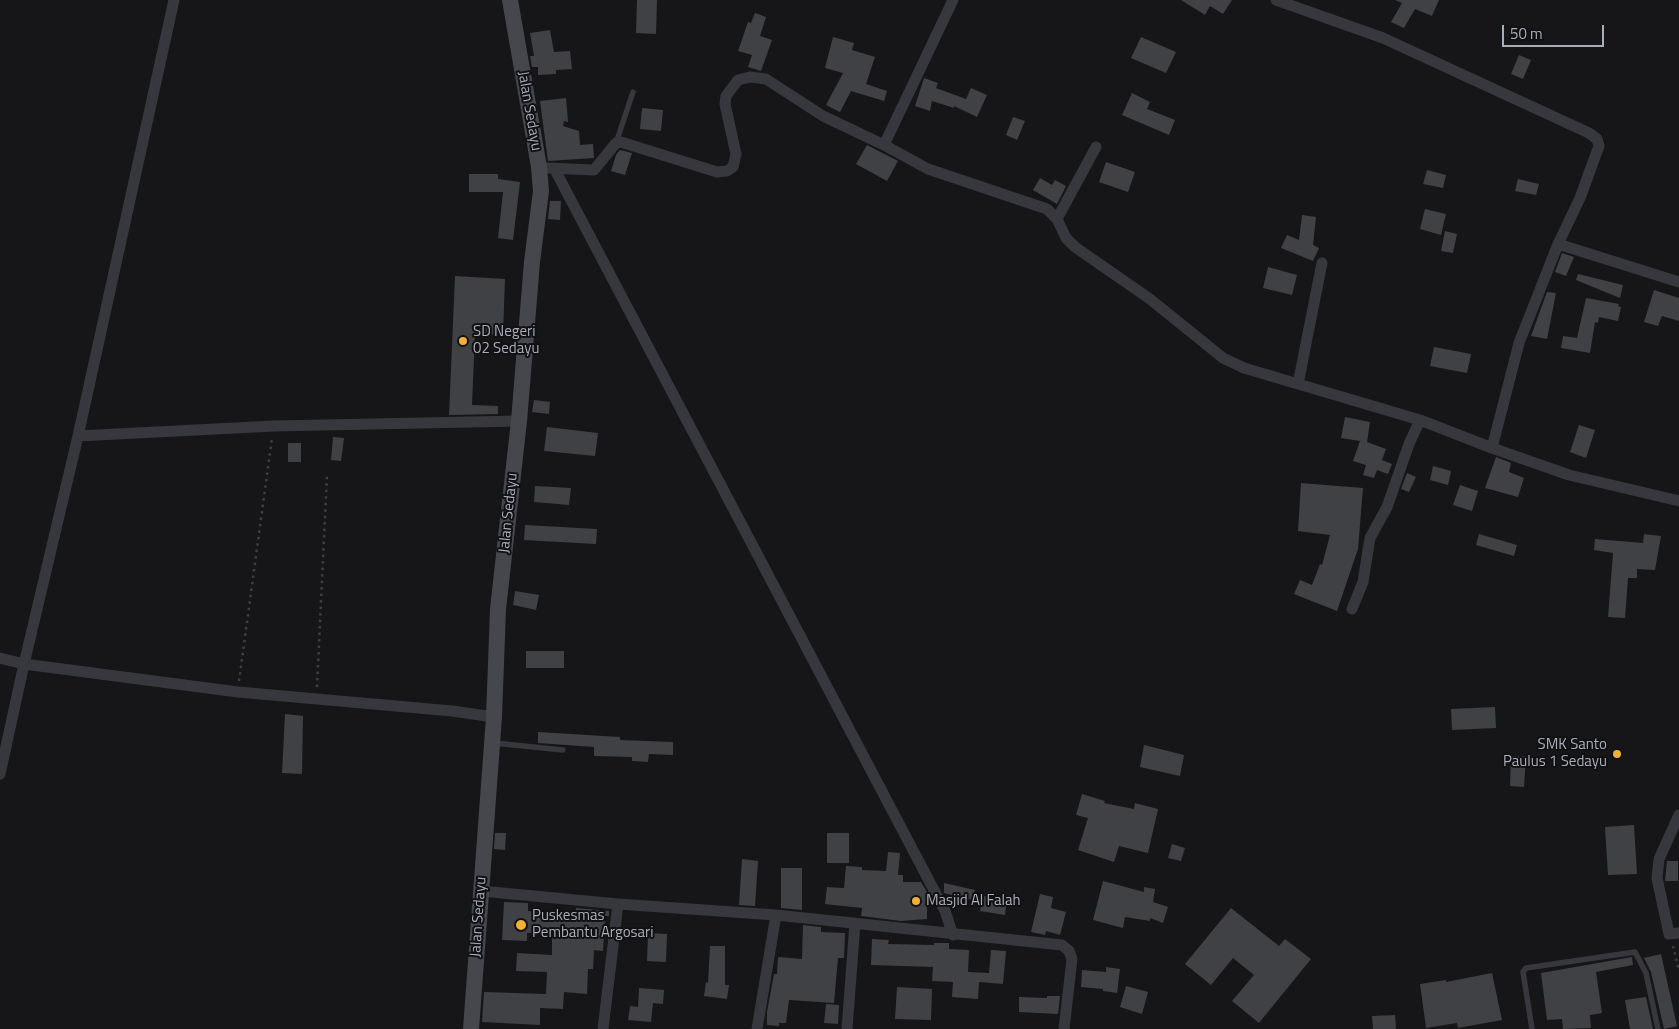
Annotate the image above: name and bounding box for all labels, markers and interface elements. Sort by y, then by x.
scale bar [1504,15,1606,47]
text: 50 m [1510,22,1543,45]
street label: Jalan Sedayu [513,70,545,152]
place label: SD Negeri 02 Sedayu [473,323,539,358]
marker: SD Negeri 02 Sedayu [457,335,469,347]
street label: Jalan Sedayu [496,472,522,554]
place label: SMK Santo Paulus 1 Sedayu [1503,736,1607,771]
marker: SMK Santo Paulus 1 Sedayu [1611,748,1623,760]
street label: Jalan Sedayu [467,876,491,958]
place label: Masjid Al Falah [926,892,1021,910]
marker: Masjid Al Falah [910,895,922,907]
place label: Puskesmas Pembantu Argosari [532,907,654,942]
marker: Puskesmas Pembantu Argosari [514,918,528,932]

